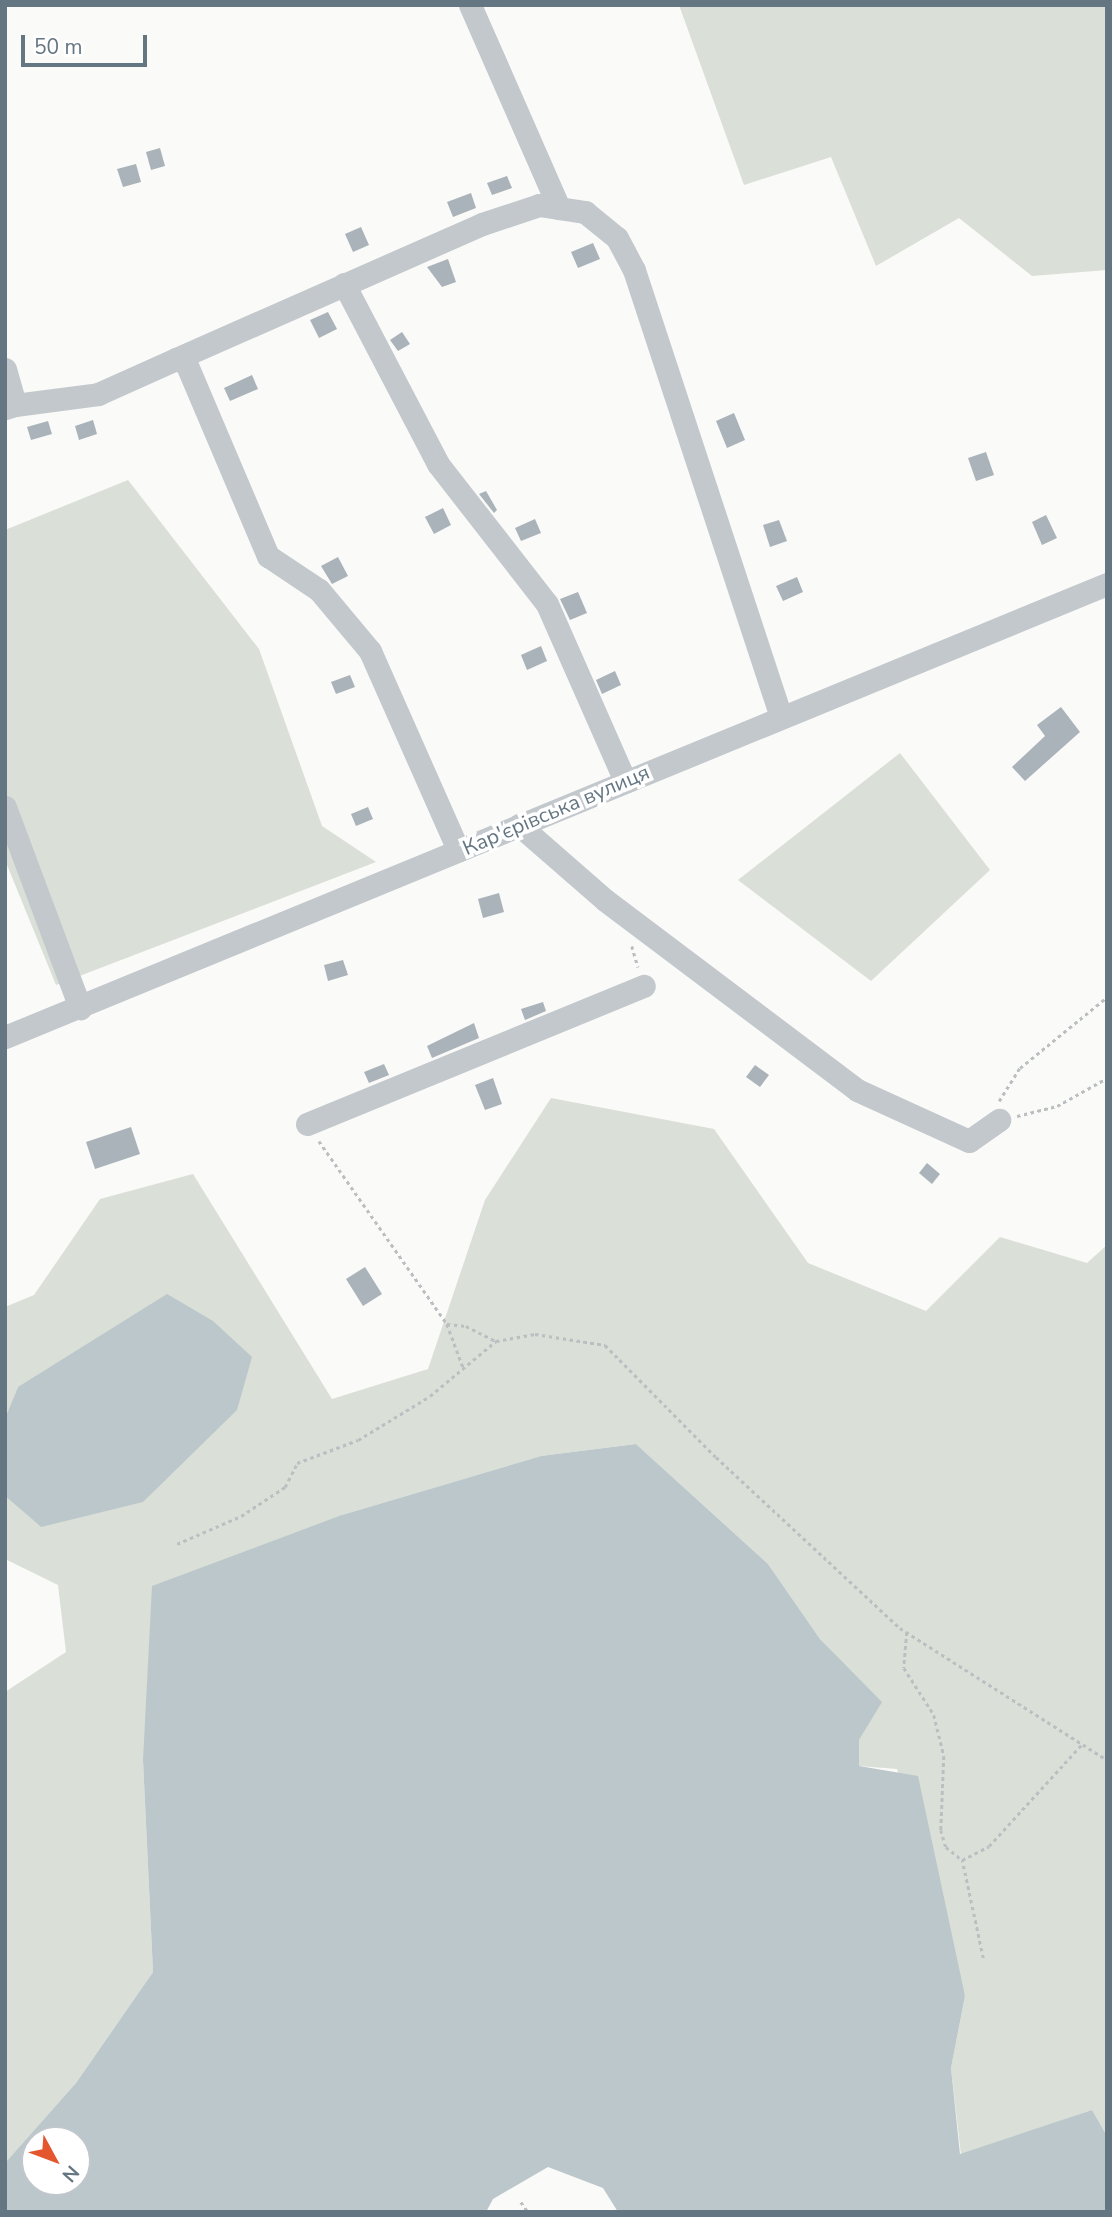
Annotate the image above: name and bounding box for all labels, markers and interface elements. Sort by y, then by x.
scale bar [24,21,150,65]
text: 50 m [34,33,83,61]
street label: Кар'єрівська вулиця [459,759,653,861]
north arrow [21,2126,91,2196]
text: N [56,2160,85,2187]

